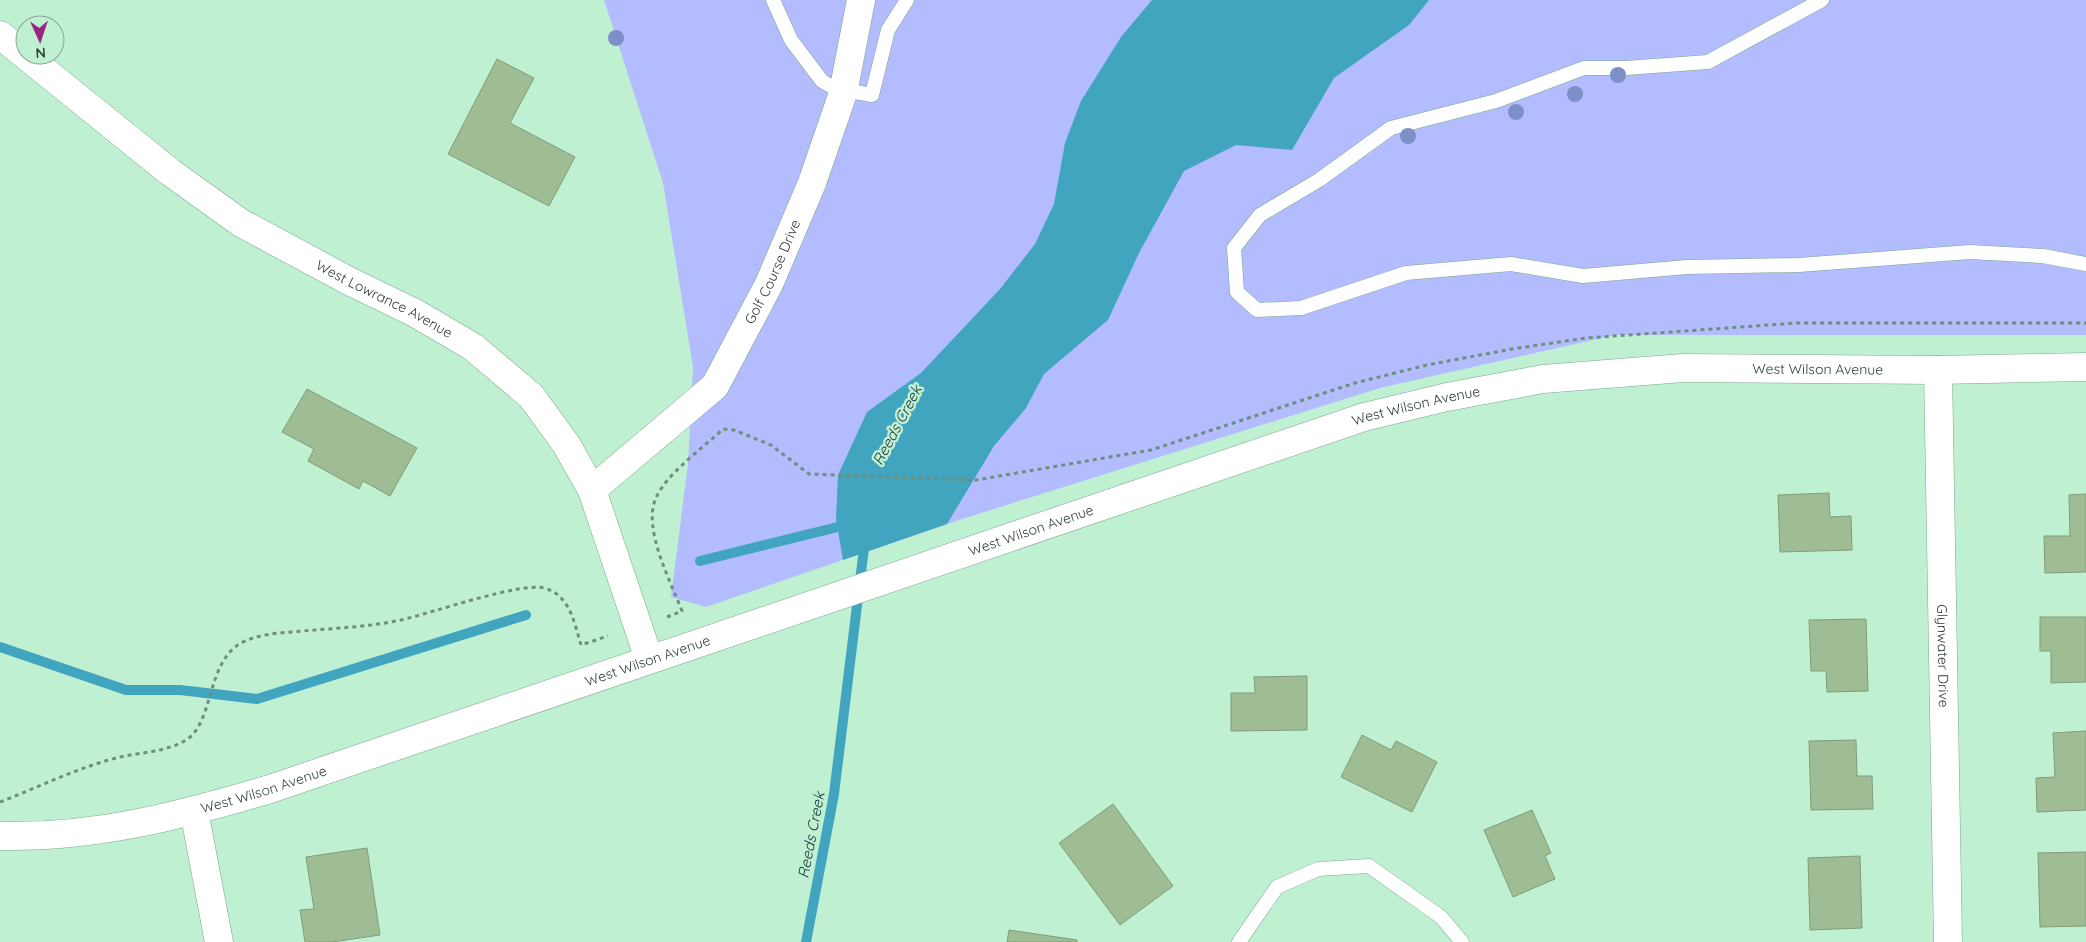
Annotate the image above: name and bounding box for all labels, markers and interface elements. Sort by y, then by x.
north arrow [15,15,65,65]
text: N [35,44,46,62]
street label: Golf Course Drive [740,217,804,327]
street label: West Lowrance Avenue [313,256,456,342]
street label: West Wilson Avenue [1752,360,1883,379]
water label: Reeds Creek [868,380,927,468]
street label: West Wilson Avenue [1349,382,1482,429]
street label: West Wilson Avenue [966,501,1096,560]
street label: Glynwater Drive [1933,604,1953,708]
street label: West Wilson Avenue [583,631,713,690]
street label: West Wilson Avenue [199,761,329,817]
water label: Reeds Creek [793,788,829,880]

